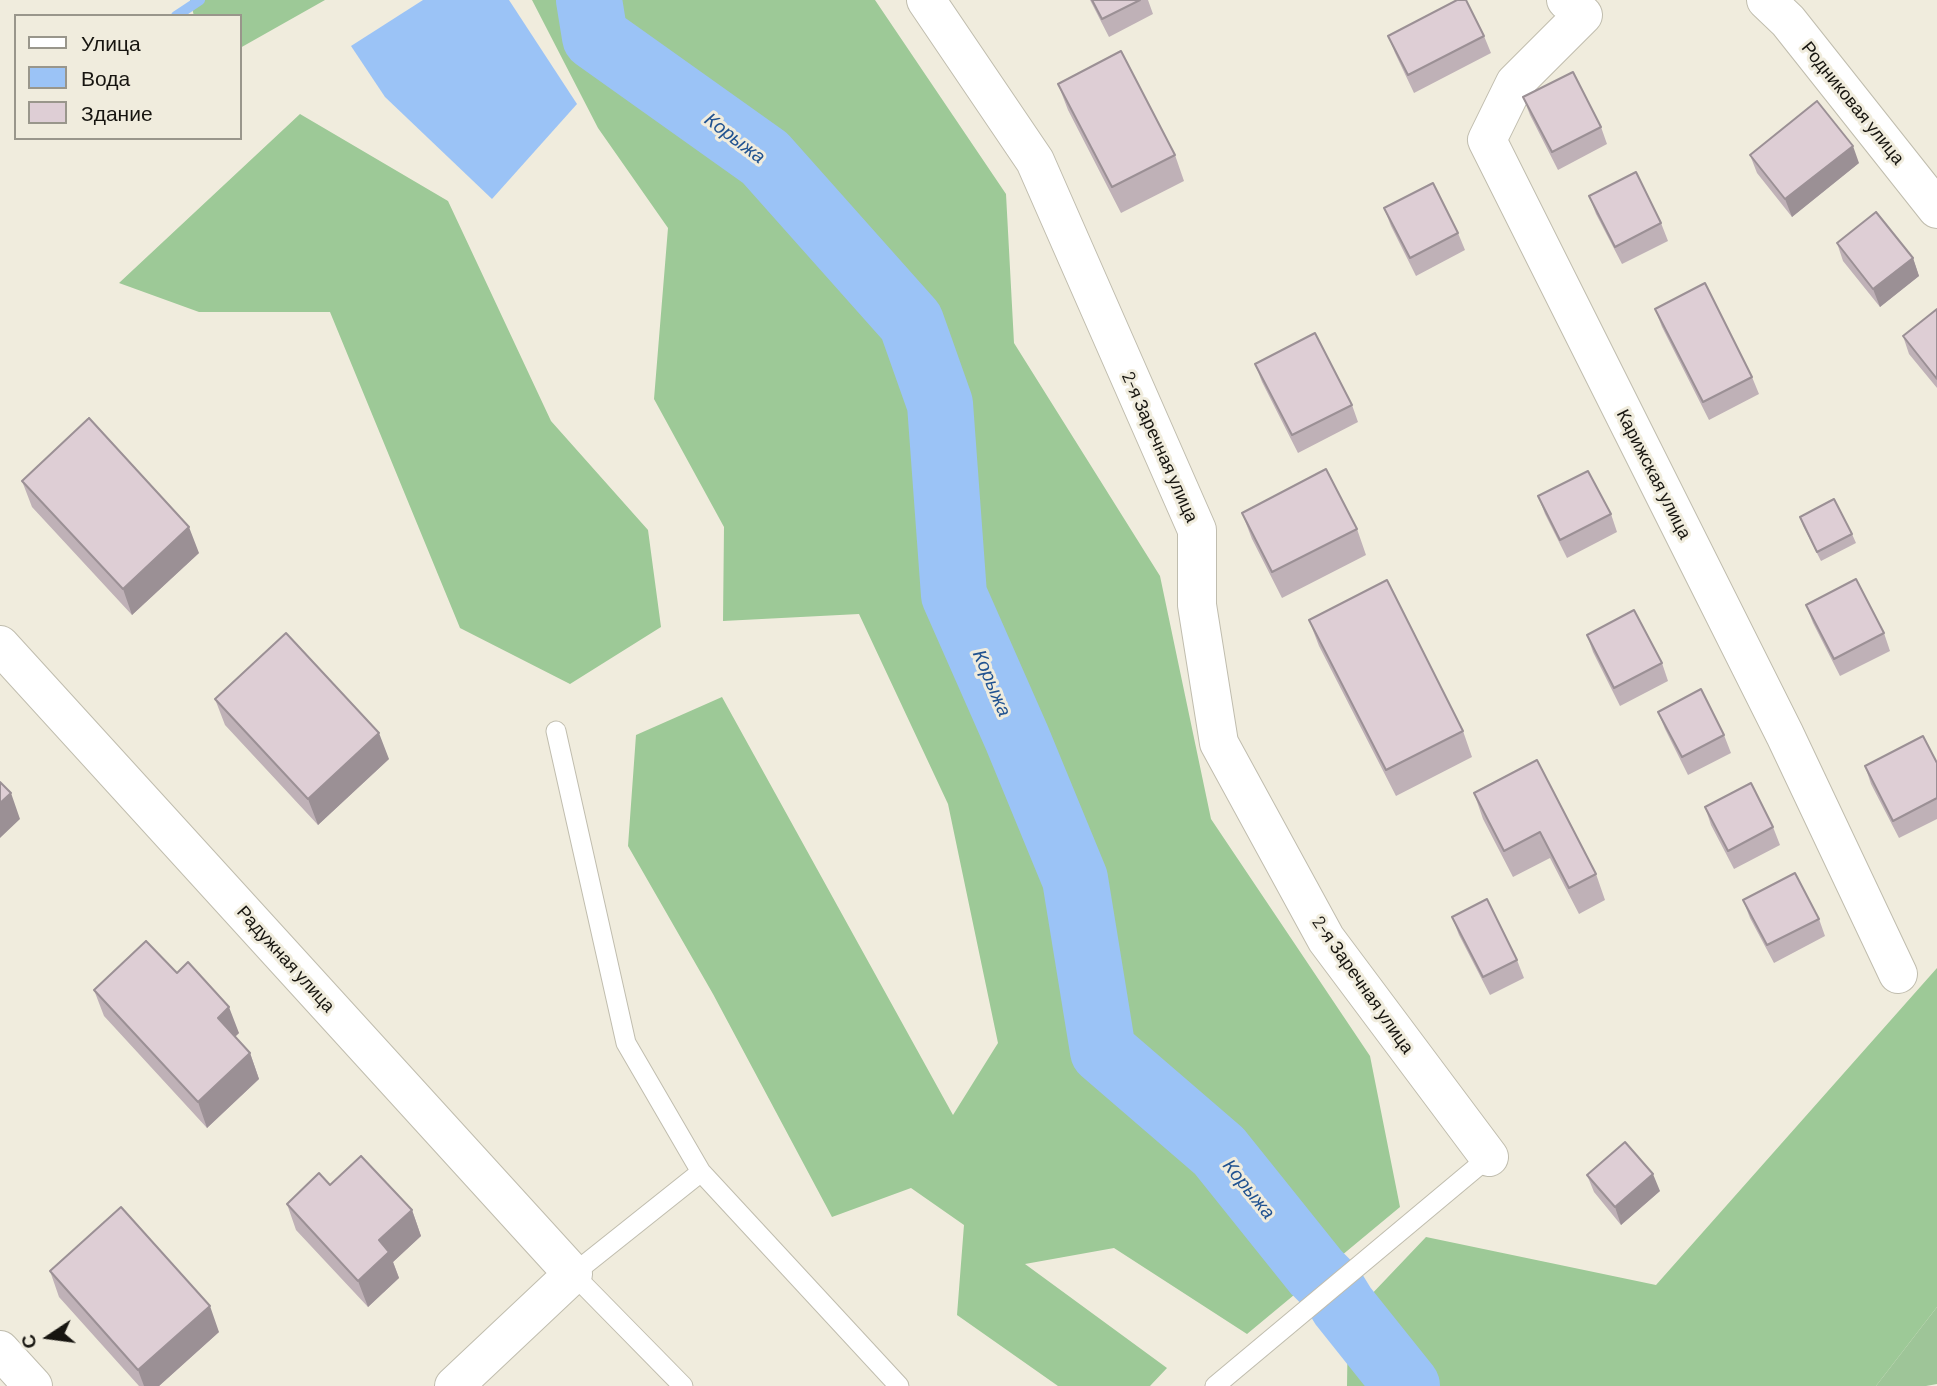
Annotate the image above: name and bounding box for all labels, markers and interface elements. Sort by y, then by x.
legend [14,14,242,140]
text: Улица [81,30,141,55]
street label: Родниковая улица [1797,37,1909,169]
text: Вода [81,65,130,90]
text: Здание [81,100,153,125]
water label: Корыжа [700,108,770,168]
street label: 2-я Заречная улица [1117,368,1203,526]
street label: Карижская улица [1612,406,1696,542]
water label: Корыжа [968,646,1016,720]
street label: Радужная улица [232,901,340,1017]
street label: 2-я Заречная улица [1308,912,1418,1058]
water label: Корыжа [1218,1155,1280,1223]
north arrow [14,1302,84,1372]
text: С [15,1333,41,1351]

